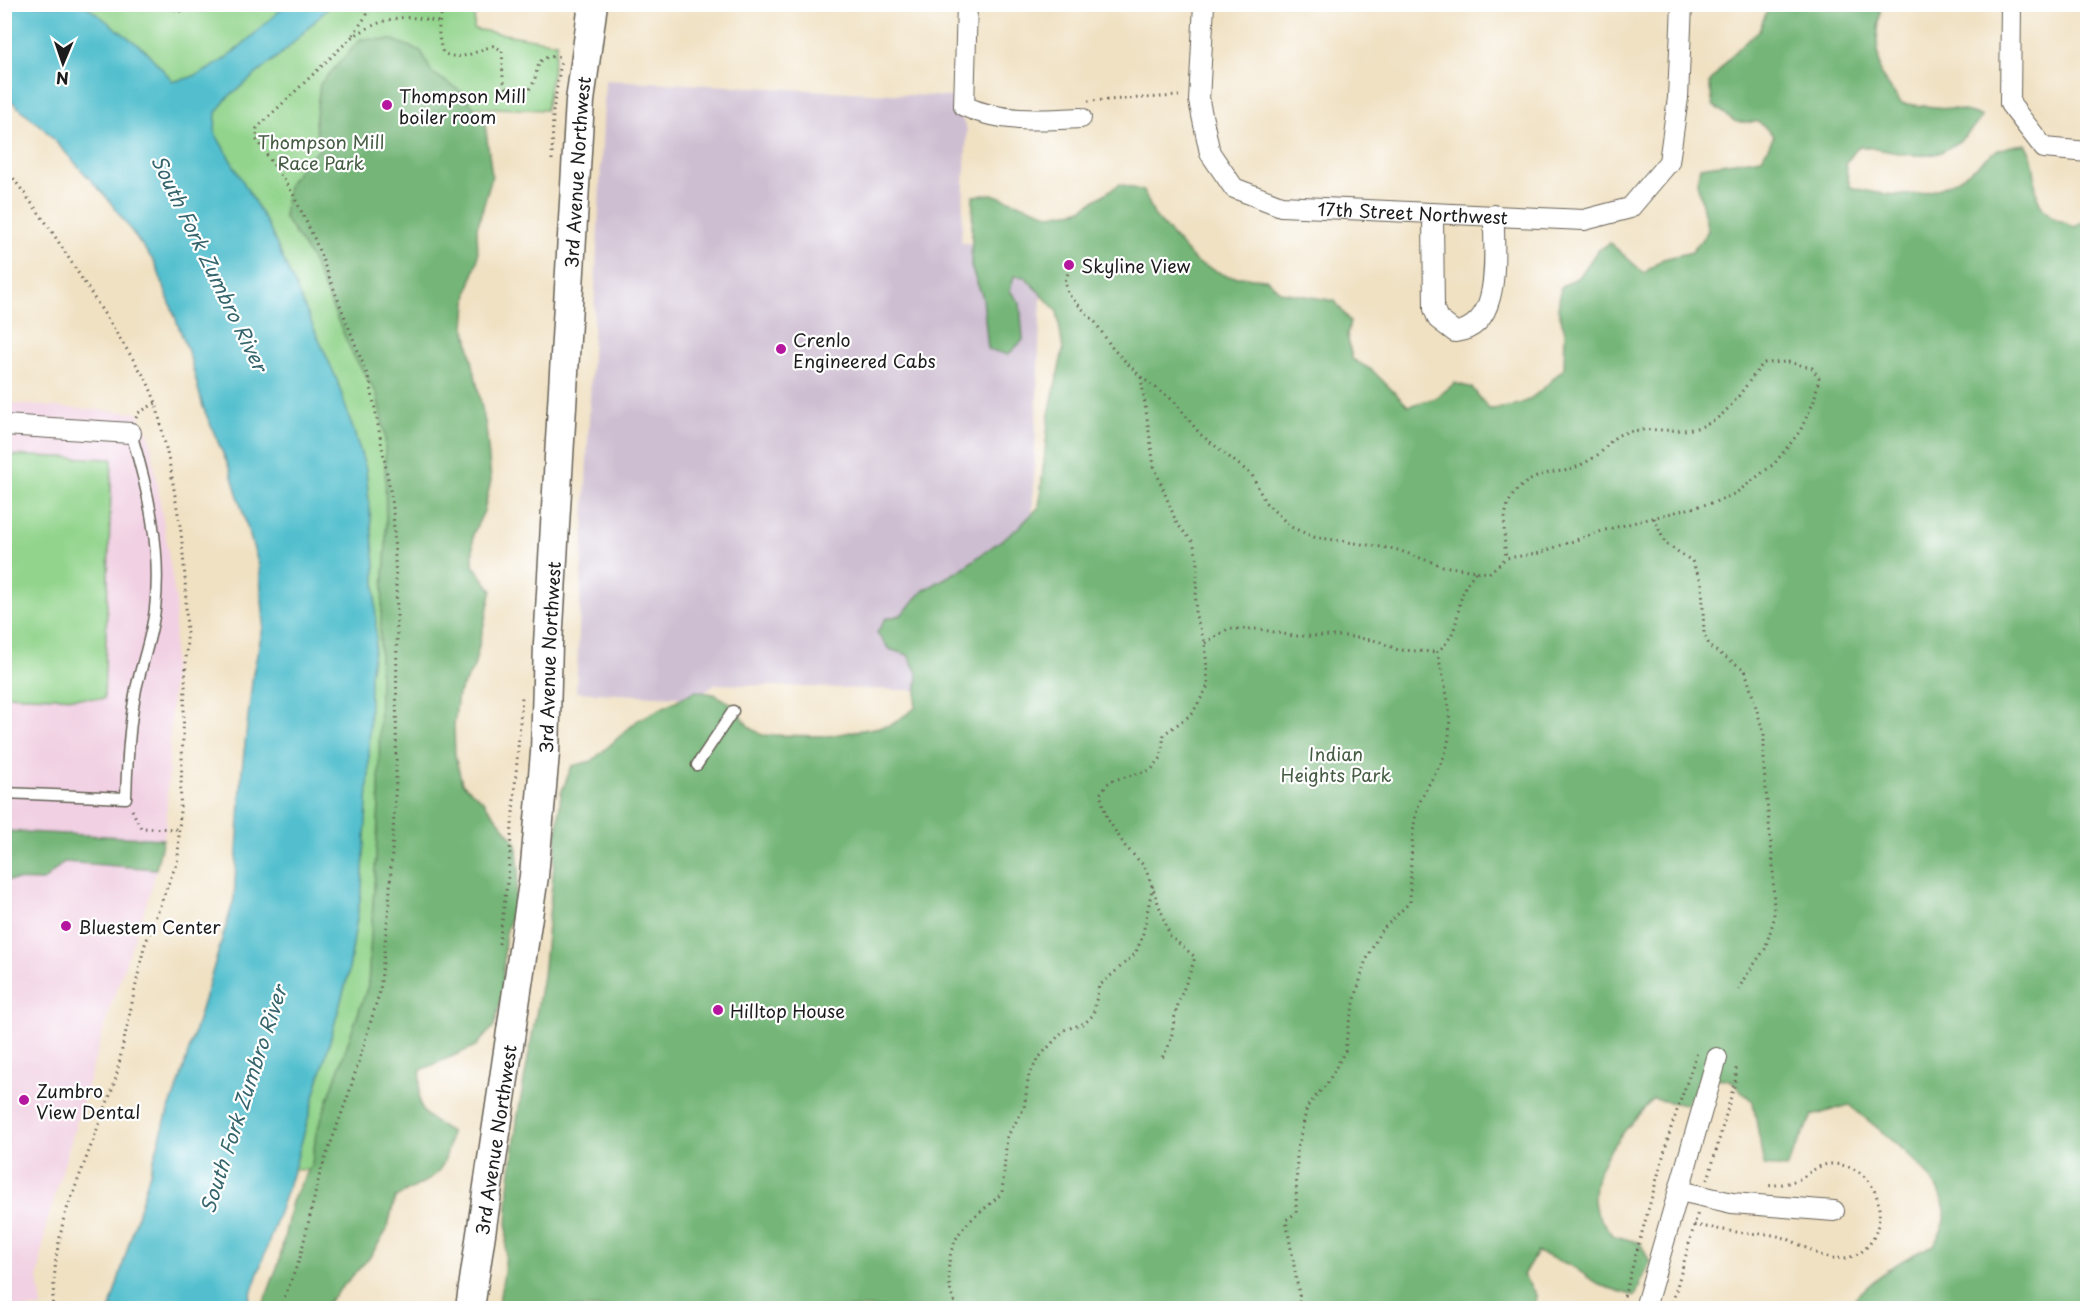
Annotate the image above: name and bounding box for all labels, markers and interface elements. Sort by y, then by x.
north arrow [33,33,93,93]
text: N [56,67,69,91]
street label: 3rd Avenue Northwest [557,75,597,269]
place label: Thompson Mill boiler room [399,82,526,130]
marker: Thompson Mill boiler room [380,98,394,112]
park label: Thompson Mill Race Park [258,128,384,176]
water label: South Fork Zumbro River [144,150,277,379]
street label: 17th Street Northwest [1317,194,1509,230]
place label: Skyline View [1081,252,1191,279]
marker: Skyline View [1062,258,1076,272]
place label: Crenlo Engineered Cabs [793,326,936,374]
marker: Crenlo Engineered Cabs [774,342,788,356]
street label: 3rd Avenue Northwest [531,561,566,754]
park label: Indian Heights Park [1281,740,1391,788]
place label: Bluestem Center [78,913,221,940]
marker: Bluestem Center [59,919,73,933]
water label: South Fork Zumbro River [192,979,295,1217]
place label: Hilltop House [730,997,845,1024]
marker: Hilltop House [711,1003,725,1017]
street label: 3rd Avenue Northwest [467,1043,522,1237]
place label: Zumbro View Dental [36,1077,140,1125]
marker: Zumbro View Dental [17,1093,31,1107]

